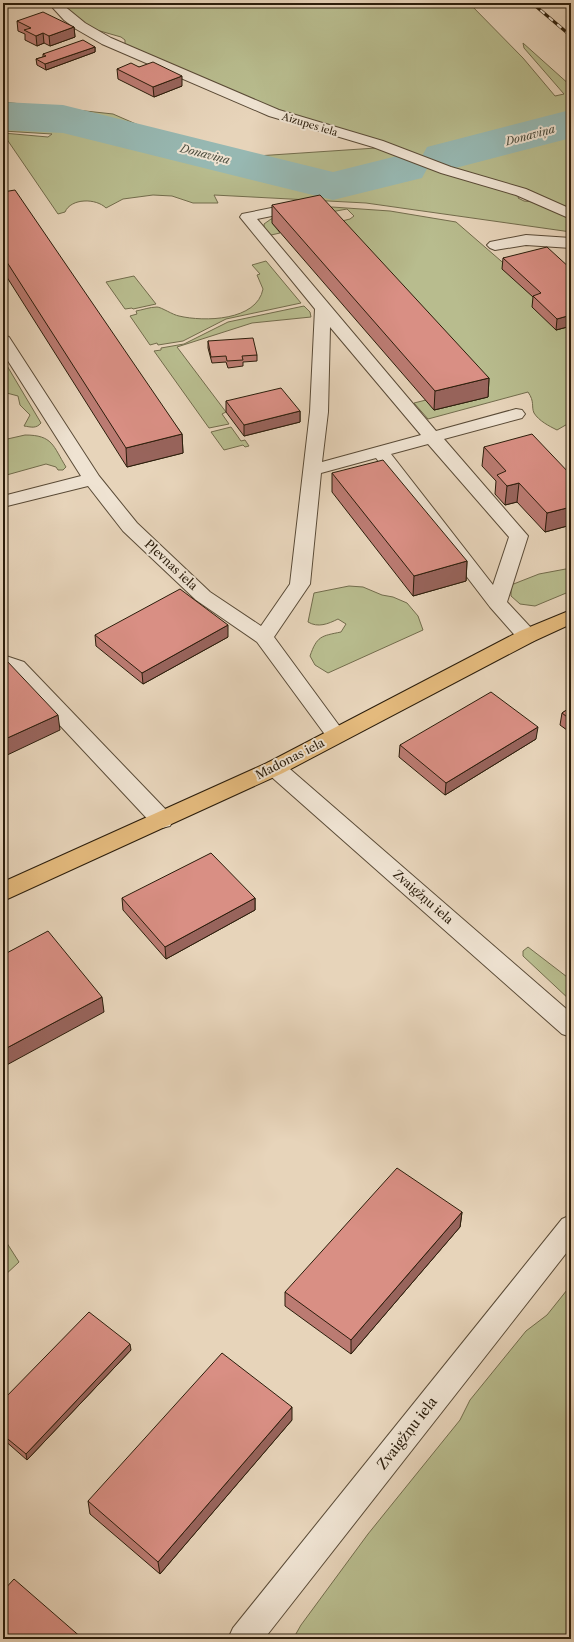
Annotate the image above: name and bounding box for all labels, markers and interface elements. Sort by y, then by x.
street label: Aizupes iela [280,110,340,139]
water label: Donaviņa [503,122,557,150]
water label: Donaviņa [178,141,232,168]
street label: Pļevnas iela [141,536,201,594]
street label: Madonas iela [253,734,327,782]
street label: Zvaigžņu iela [390,866,457,928]
street label: Zvaigžņu iela [373,1393,441,1473]

